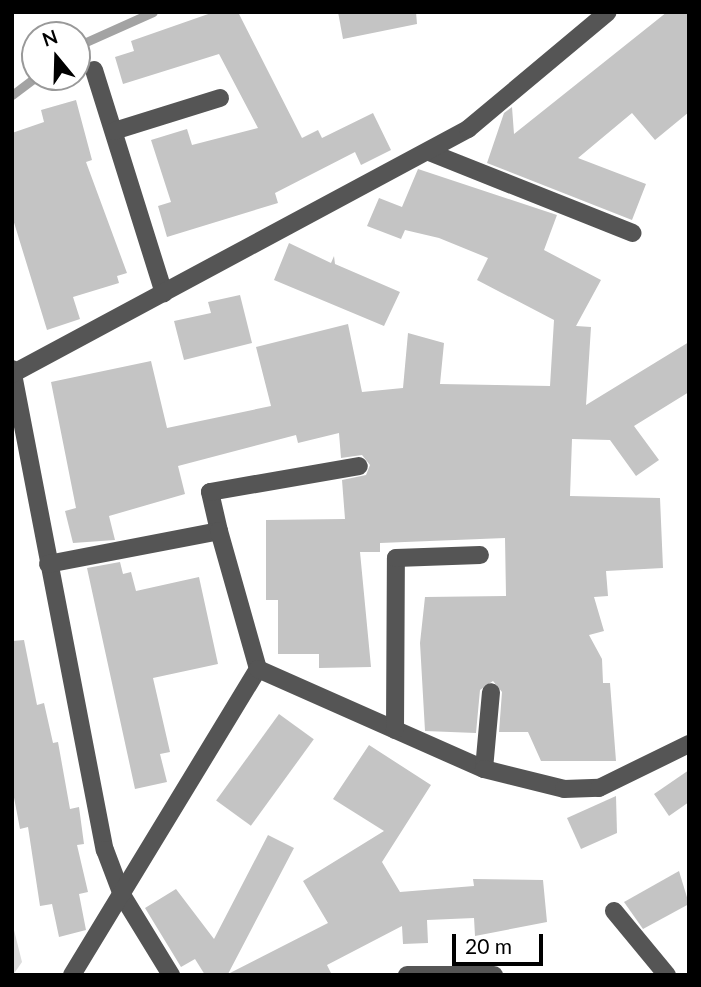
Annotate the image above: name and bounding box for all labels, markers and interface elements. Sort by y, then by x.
north arrow [21,21,91,91]
text: N [39,24,60,51]
scale bar [456,920,547,964]
text: 20 m [465,933,512,958]

